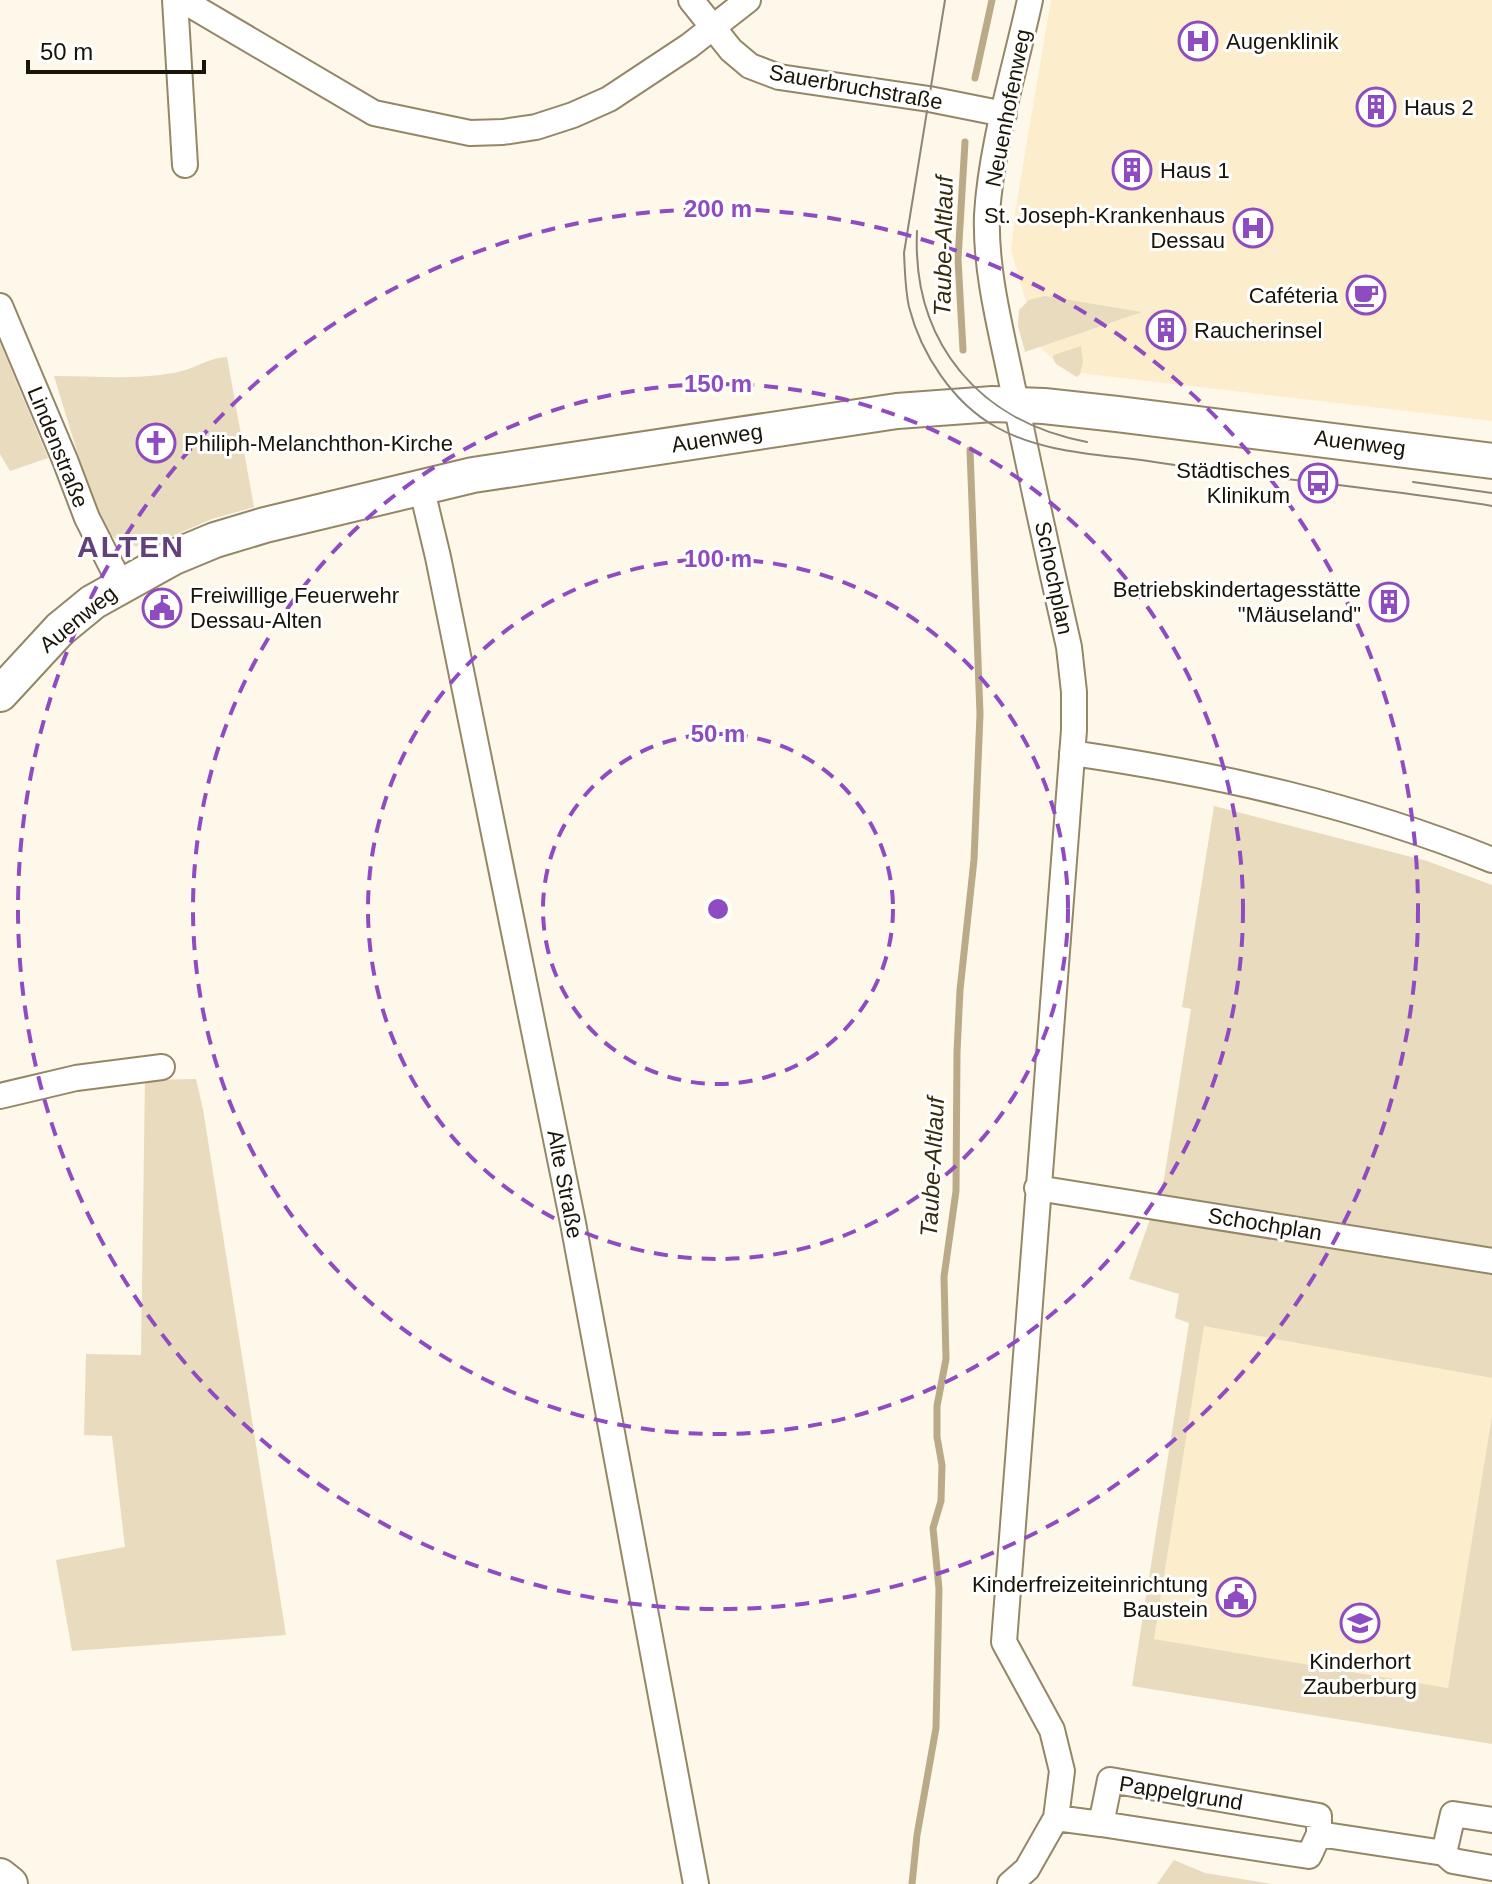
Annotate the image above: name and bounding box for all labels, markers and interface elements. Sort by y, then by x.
hospital icon: Augenklinik [1177,20,1219,62]
scale bar [28,24,204,74]
street label: Neuenhofenweg [980,27,1036,189]
place label: Augenklinik [1226,29,1340,54]
text: 50 m [40,38,93,65]
street label: Sauerbruchstraße [767,59,945,115]
building icon: Haus 2 [1355,86,1397,128]
place label: Haus 2 [1404,95,1474,120]
building icon: Haus 1 [1111,149,1153,191]
place label: Haus 1 [1160,158,1230,183]
water label: Taube-Altlauf [928,173,958,316]
text: 200 m [684,195,752,222]
place label: St. Joseph-Krankenhaus Dessau [984,203,1225,253]
hospital icon: St. Joseph-Krankenhaus Dessau [1232,207,1274,249]
cafe icon: Caféteria [1345,274,1387,316]
place label: Caféteria [1249,283,1339,308]
building icon: Raucherinsel [1145,309,1187,351]
place label: Raucherinsel [1194,318,1322,343]
text: 150 m [684,370,752,397]
street label: Lindenstraße [22,383,94,511]
street label: Auenweg [670,418,764,458]
church icon: Philiph-Melanchthon-Kirche [135,422,177,464]
street label: Auenweg [1313,425,1407,461]
place label: Philiph-Melanchthon-Kirche [184,431,453,456]
place label: Städtisches Klinikum [1176,458,1290,508]
bus stop icon: Städtisches Klinikum [1297,462,1339,504]
street label: Schochplan [1030,519,1078,637]
district label: ALTEN [77,530,185,563]
text: 100 m [684,545,752,572]
place label: Betriebskindertagesstätte "Mäuseland" [1113,577,1361,627]
street label: Auenweg [34,580,122,658]
building icon: Betriebskindertagesstätte "Mäuseland" [1368,581,1410,623]
place label: Freiwillige Feuerwehr Dessau-Alten [190,583,399,633]
public building icon: Freiwillige Feuerwehr Dessau-Alten [141,587,183,629]
text: 50 m [691,720,745,747]
centre of rings [704,895,732,923]
water label: Taube-Altlauf [915,1094,949,1238]
street label: Alte Straße [542,1128,588,1240]
street label: Schochplan [1206,1203,1324,1245]
place label: Kinderfreizeiteinrichtung Baustein [972,1572,1208,1622]
public building icon: Kinderfreizeiteinrichtung Baustein [1215,1576,1257,1618]
school or university icon: Kinderhort Zauberburg [1339,1602,1381,1644]
place label: Kinderhort Zauberburg [1303,1649,1417,1699]
street label: Pappelgrund [1117,1771,1245,1815]

